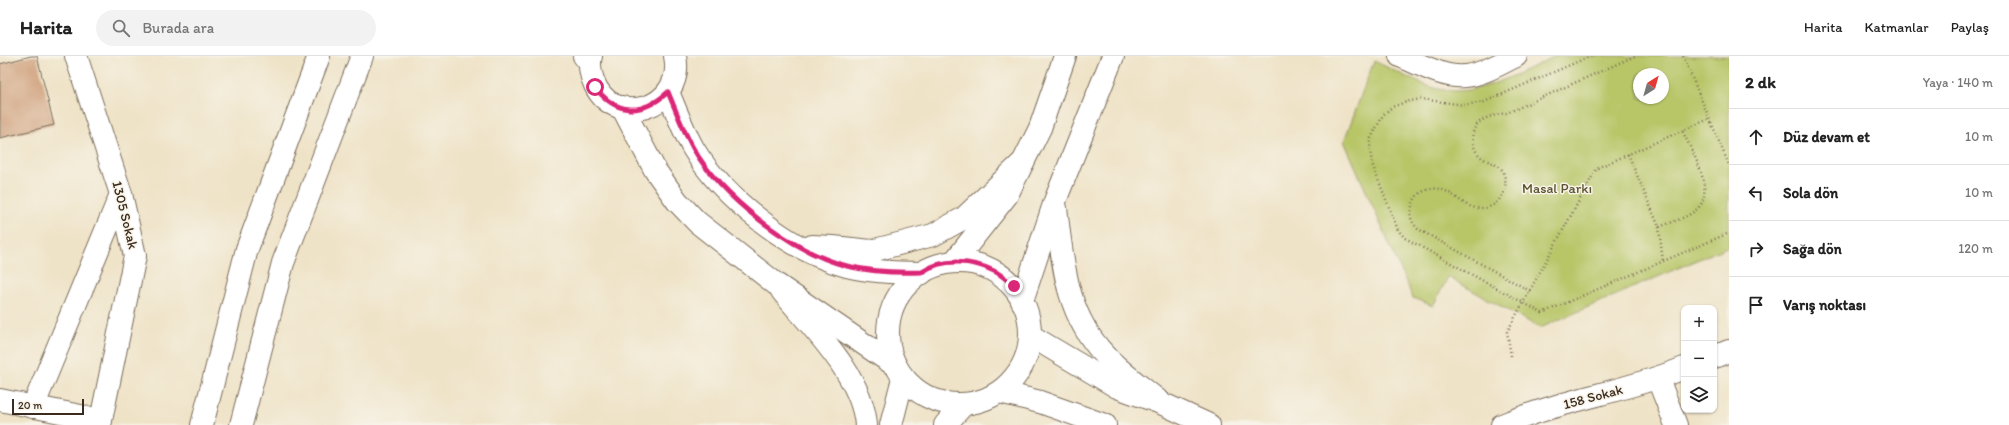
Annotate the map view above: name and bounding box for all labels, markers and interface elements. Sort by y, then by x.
search box [96,10,376,46]
text: Harita [20,16,72,39]
icon: search [110,17,132,39]
text: Burada ara [142,19,214,37]
text: Harita [1804,19,1843,36]
text: Katmanlar [1865,19,1929,36]
text: Paylaş [1951,19,1989,36]
north arrow [1633,68,1669,104]
text: 2 dk [1745,72,1776,92]
text: Yaya · 140 m [1923,75,1993,90]
route start [586,78,604,96]
icon: ahead [1745,126,1767,148]
text: Düz devam et [1783,128,1870,146]
text: 10 m [1965,129,1993,144]
street label: 1305 Sokak [108,179,142,251]
park label: Masal Parkı [1522,180,1592,197]
icon: left [1745,182,1767,204]
text: Sola dön [1783,184,1838,202]
text: 10 m [1965,185,1993,200]
icon: right [1745,238,1767,260]
text: Sağa dön [1783,240,1842,258]
text: 120 m [1958,241,1993,256]
route end [1005,277,1023,295]
icon: arrive [1745,294,1767,316]
text: Varış noktası [1783,296,1866,314]
map controls [1681,305,1717,413]
button: + [1681,305,1717,341]
button: − [1681,341,1717,377]
button: layers [1681,377,1717,413]
street label: 158 Sokak [1561,381,1625,413]
scale bar [12,397,84,416]
text: 20 m [18,399,42,412]

